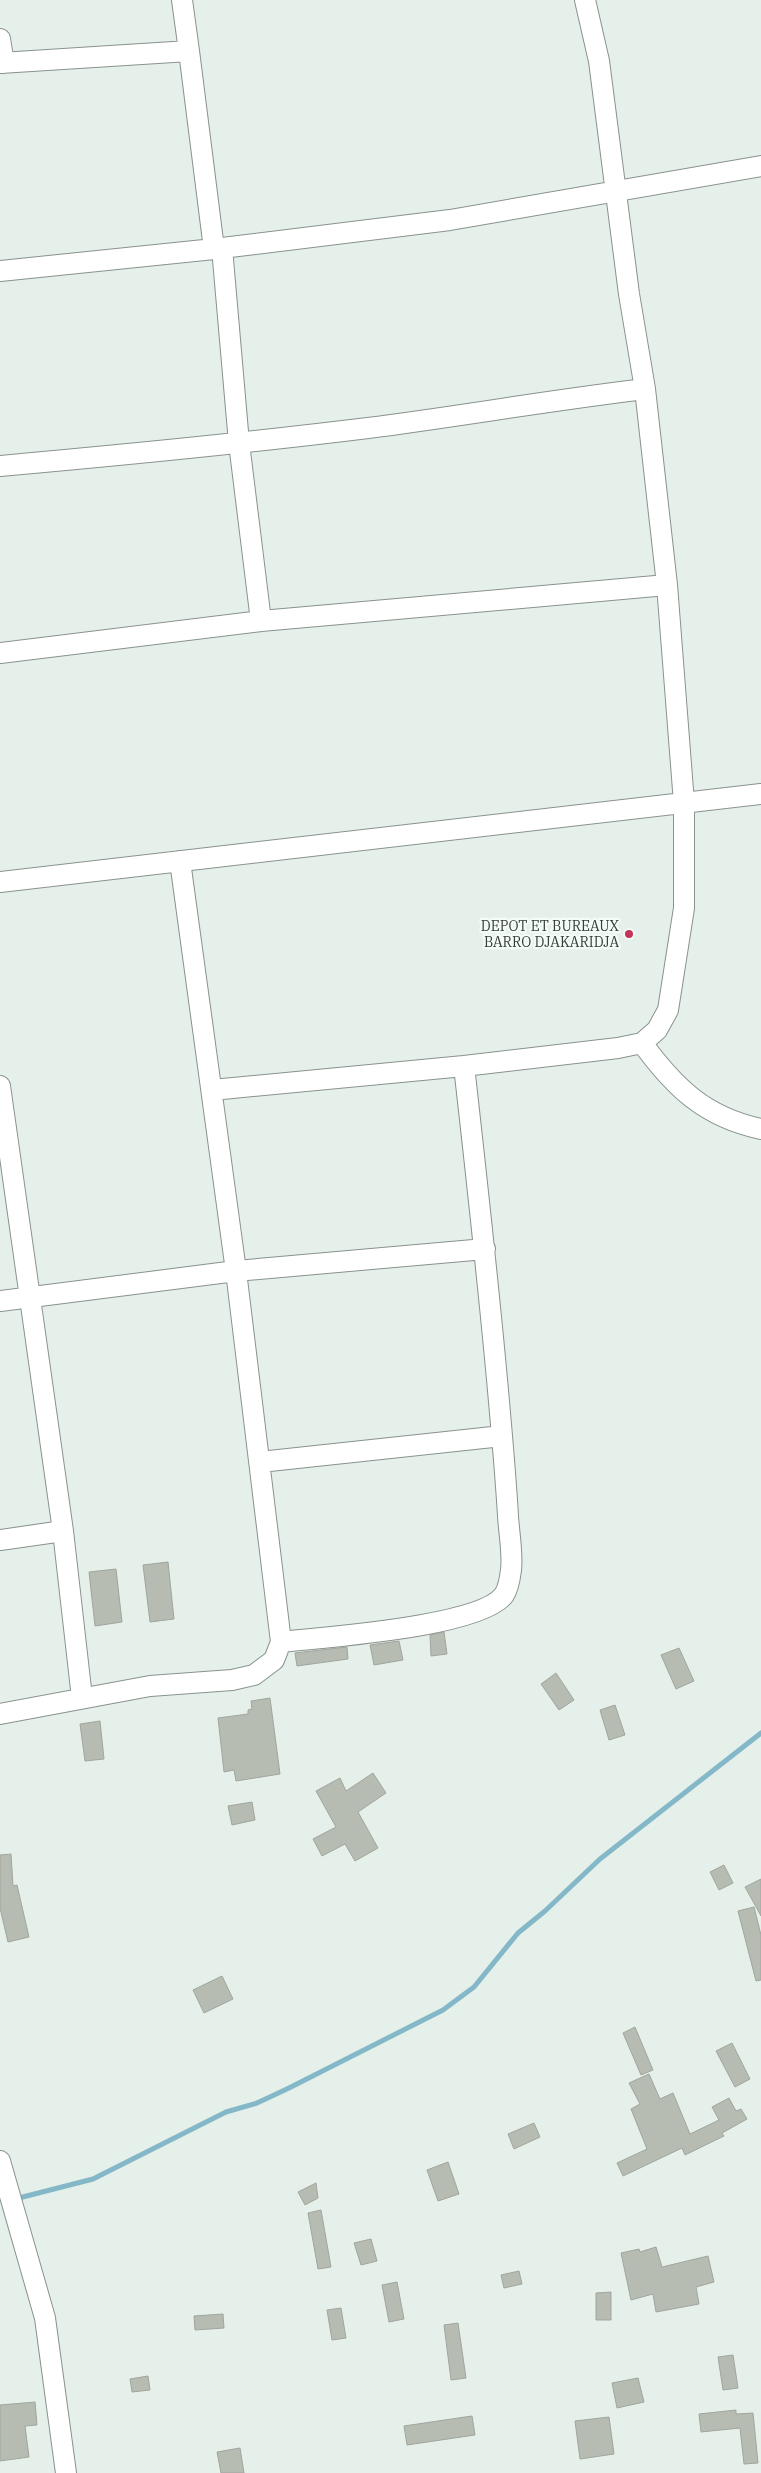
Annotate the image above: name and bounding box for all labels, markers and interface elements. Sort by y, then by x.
place label: DEPOT ET BUREAUX BARRO DJAKARIDJA [481,917,620,951]
marker: DEPOT ET BUREAUX BARRO DJAKARIDJA [623,928,635,940]

